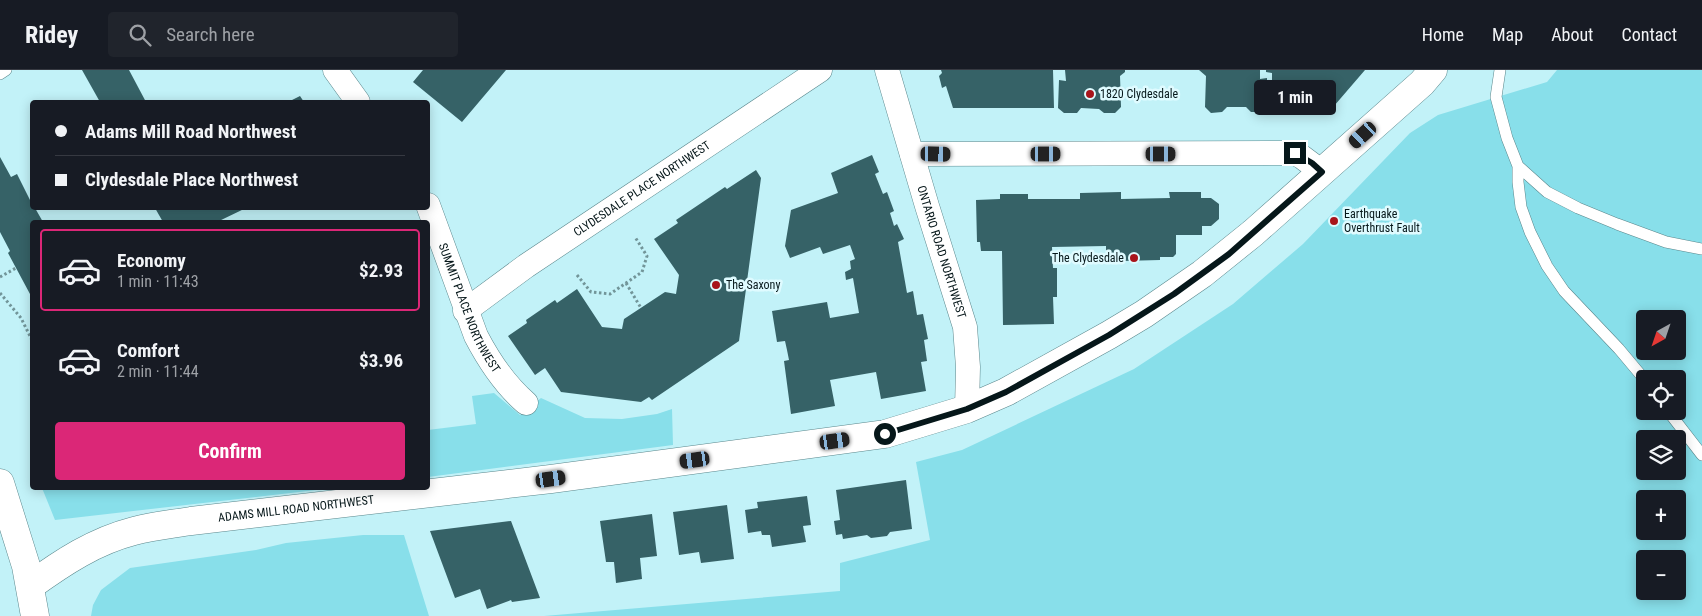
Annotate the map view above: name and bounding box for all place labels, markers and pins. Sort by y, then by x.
place label: 1820 Clydesdale [1100,87,1178,101]
marker: 1820 Clydesdale [1084,88,1096,100]
place label: Earthquake Overthrust Fault [1344,207,1420,235]
marker: Earthquake Overthrust Fault [1328,215,1340,227]
place label: The Clydesdale [1052,251,1124,265]
marker: The Clydesdale [1128,252,1140,264]
place label: The Saxony [726,278,780,292]
marker: The Saxony [710,279,722,291]

